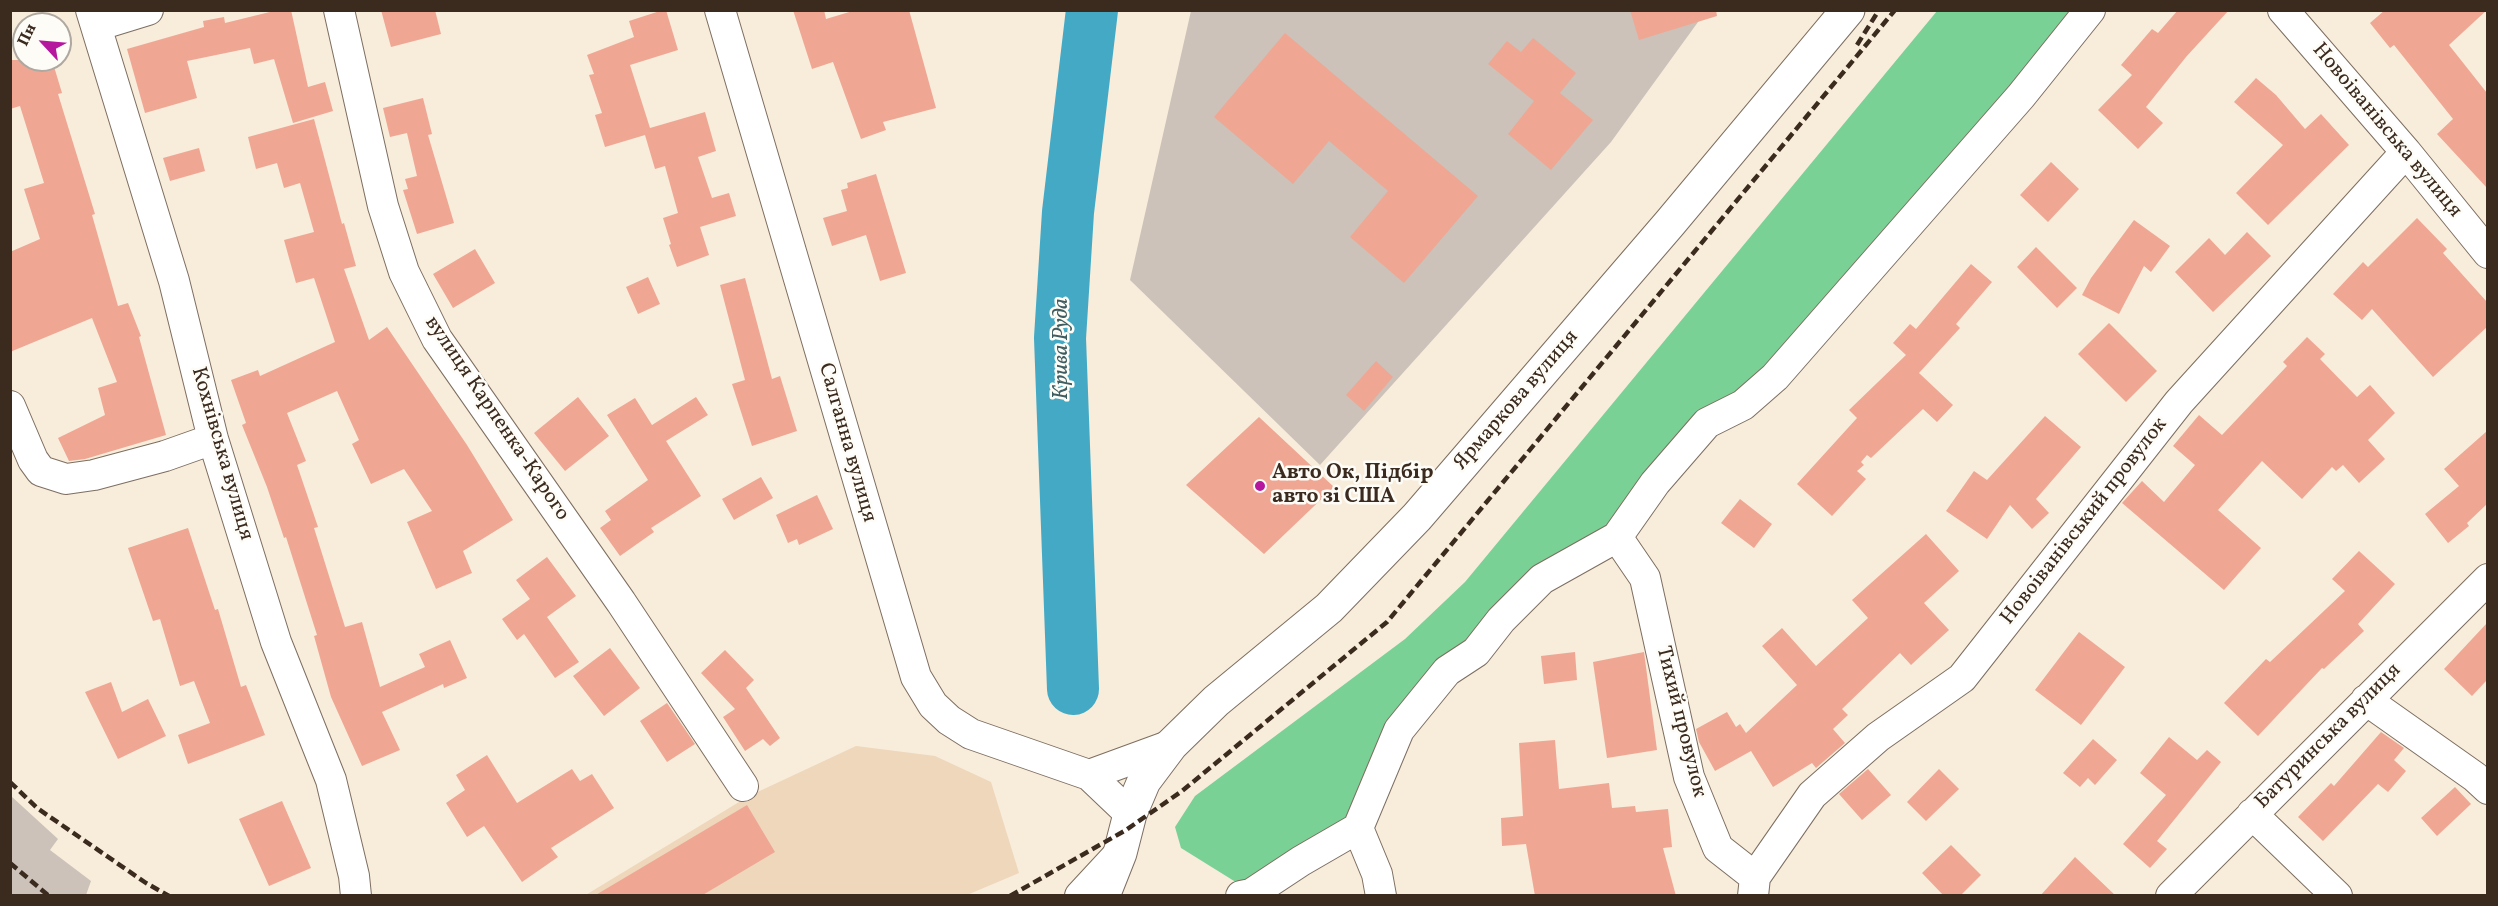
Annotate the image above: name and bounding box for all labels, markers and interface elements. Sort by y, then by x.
north arrow [12,12,72,72]
text: Пн [13,20,42,50]
street label: Новоіванівська вулиця [2306,39,2466,223]
water label: Крива Руда [1050,298,1076,400]
street label: вулиця Карпенка-Карого [418,312,574,526]
street label: Ярмаркова вулиця [1449,326,1585,476]
street label: Салганна вулиця [811,361,881,525]
street label: Кохнівська вулиця [184,364,258,544]
street label: Новоіванівський провулок [1996,413,2174,631]
place label: Авто Ок, Підбір авто зі США [1272,461,1434,511]
marker: Авто Ок, Підбір авто зі США [1253,479,1267,493]
street label: Тихий провулок [1649,644,1711,800]
street label: Батуринська вулиця [2251,659,2407,815]

